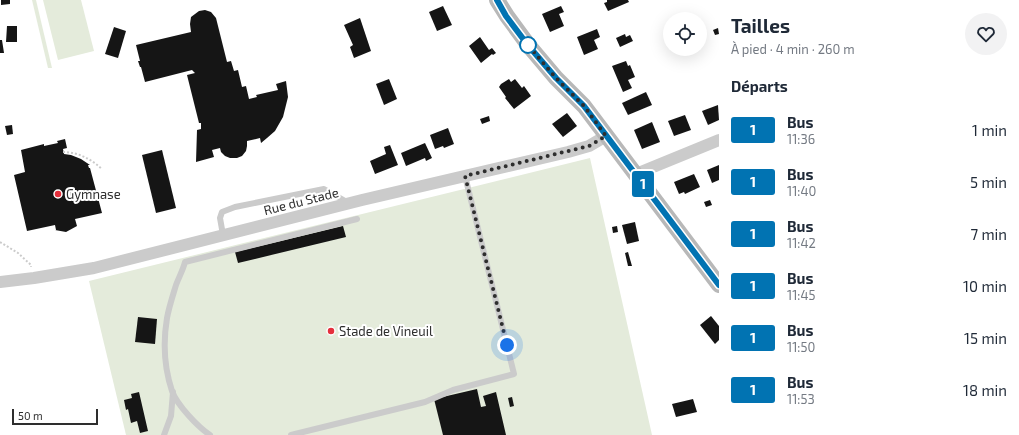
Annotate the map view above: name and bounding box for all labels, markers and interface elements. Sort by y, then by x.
map controls [663,12,707,56]
button: locate [663,12,707,56]
button: heart [965,13,1007,55]
text: Tailles [731,14,790,37]
unlabelled marker [519,36,537,54]
text: À pied · 4 min · 260 m [731,41,855,57]
text: Départs [731,77,788,95]
text: Bus [787,113,813,131]
text: 1 [750,121,756,138]
text: 1 min [972,121,1007,139]
text: 11:36 [787,131,815,147]
text: Bus [787,165,813,183]
line badge: 1 [630,171,656,197]
text: 1 [750,173,756,190]
text: 5 min [970,173,1007,191]
text: 1 [640,175,646,192]
text: 11:40 [787,183,816,199]
street label: Rue du Stade [262,184,340,218]
place label: Gymnase [66,186,121,202]
marker: Gymnase [53,189,63,199]
text: Bus [787,217,813,235]
text: 1 [750,225,756,242]
text: 7 min [970,225,1007,243]
text: 11:42 [787,235,816,251]
text: Bus [787,269,813,287]
text: 1 [750,277,756,294]
text: 10 min [963,277,1007,295]
text: 11:45 [787,287,815,303]
text: Bus [787,321,813,339]
place label: Stade de Vineuil [339,323,433,339]
marker: Stade de Vineuil [326,326,336,336]
text: 1 [750,329,756,346]
text: 15 min [964,329,1007,347]
your location [497,335,517,355]
text: 11:50 [787,339,815,355]
text: Bus [787,373,813,391]
text: 1 [750,381,756,398]
text: 18 min [963,381,1007,399]
text: 11:53 [787,391,815,407]
scale bar [12,407,98,426]
text: 50 m [18,409,43,422]

